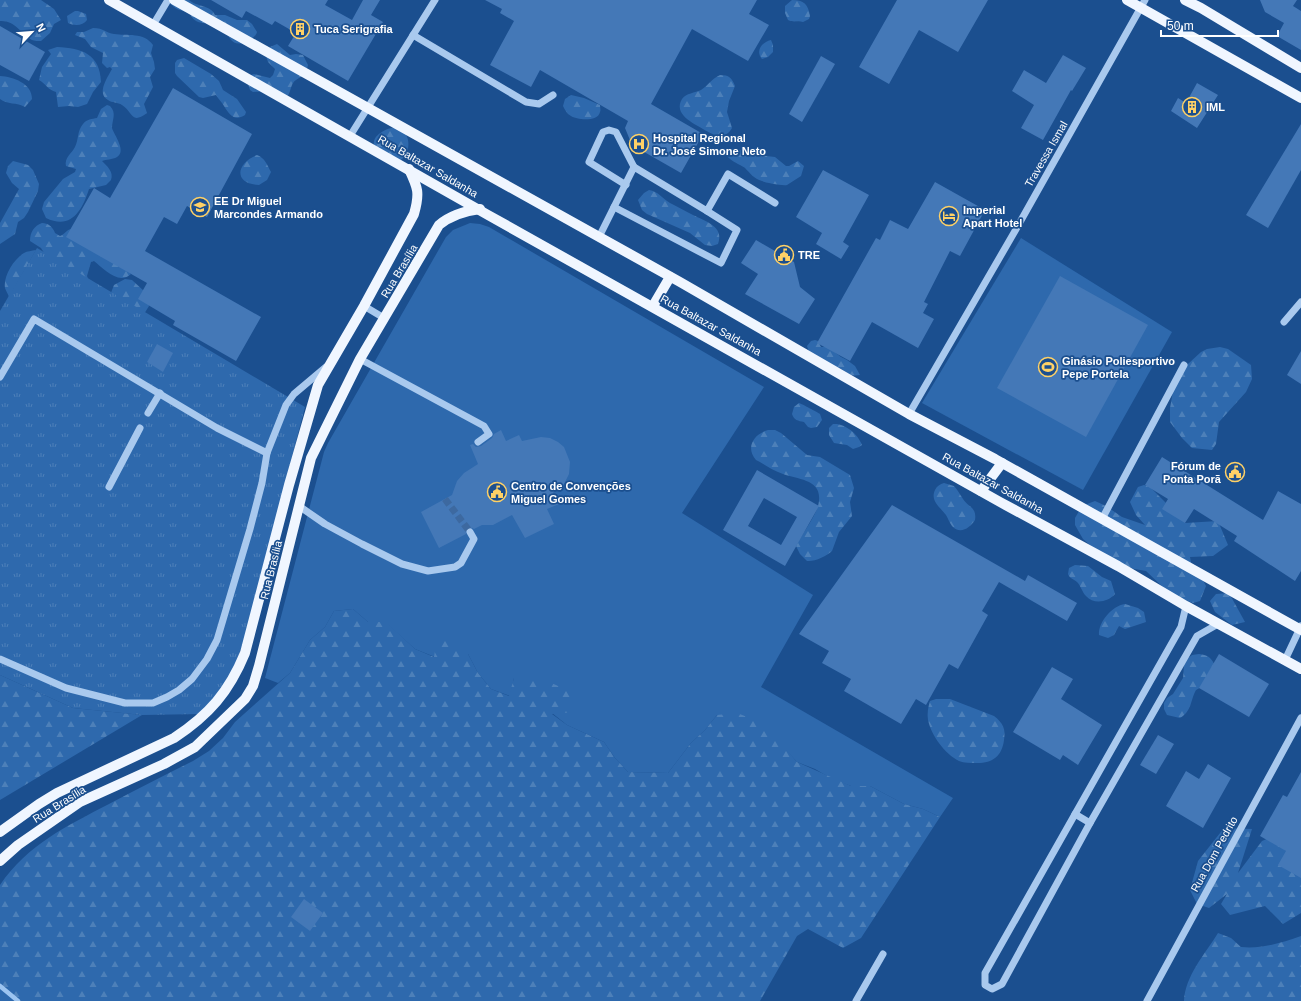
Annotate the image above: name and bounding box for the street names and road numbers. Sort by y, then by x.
street label: Travessa Ismal [1022,119,1070,189]
street label: Rua Baltazar Saldanha [376,133,481,200]
street label: Rua Brasília [378,241,420,300]
street label: Rua Baltazar Saldanha [659,292,764,358]
street label: Rua Baltazar Saldanha [941,450,1046,516]
street label: Rua Brasília [258,539,284,601]
street label: Rua Brasília [30,783,88,825]
street label: Rua Dom Pedrito [1188,814,1240,894]

